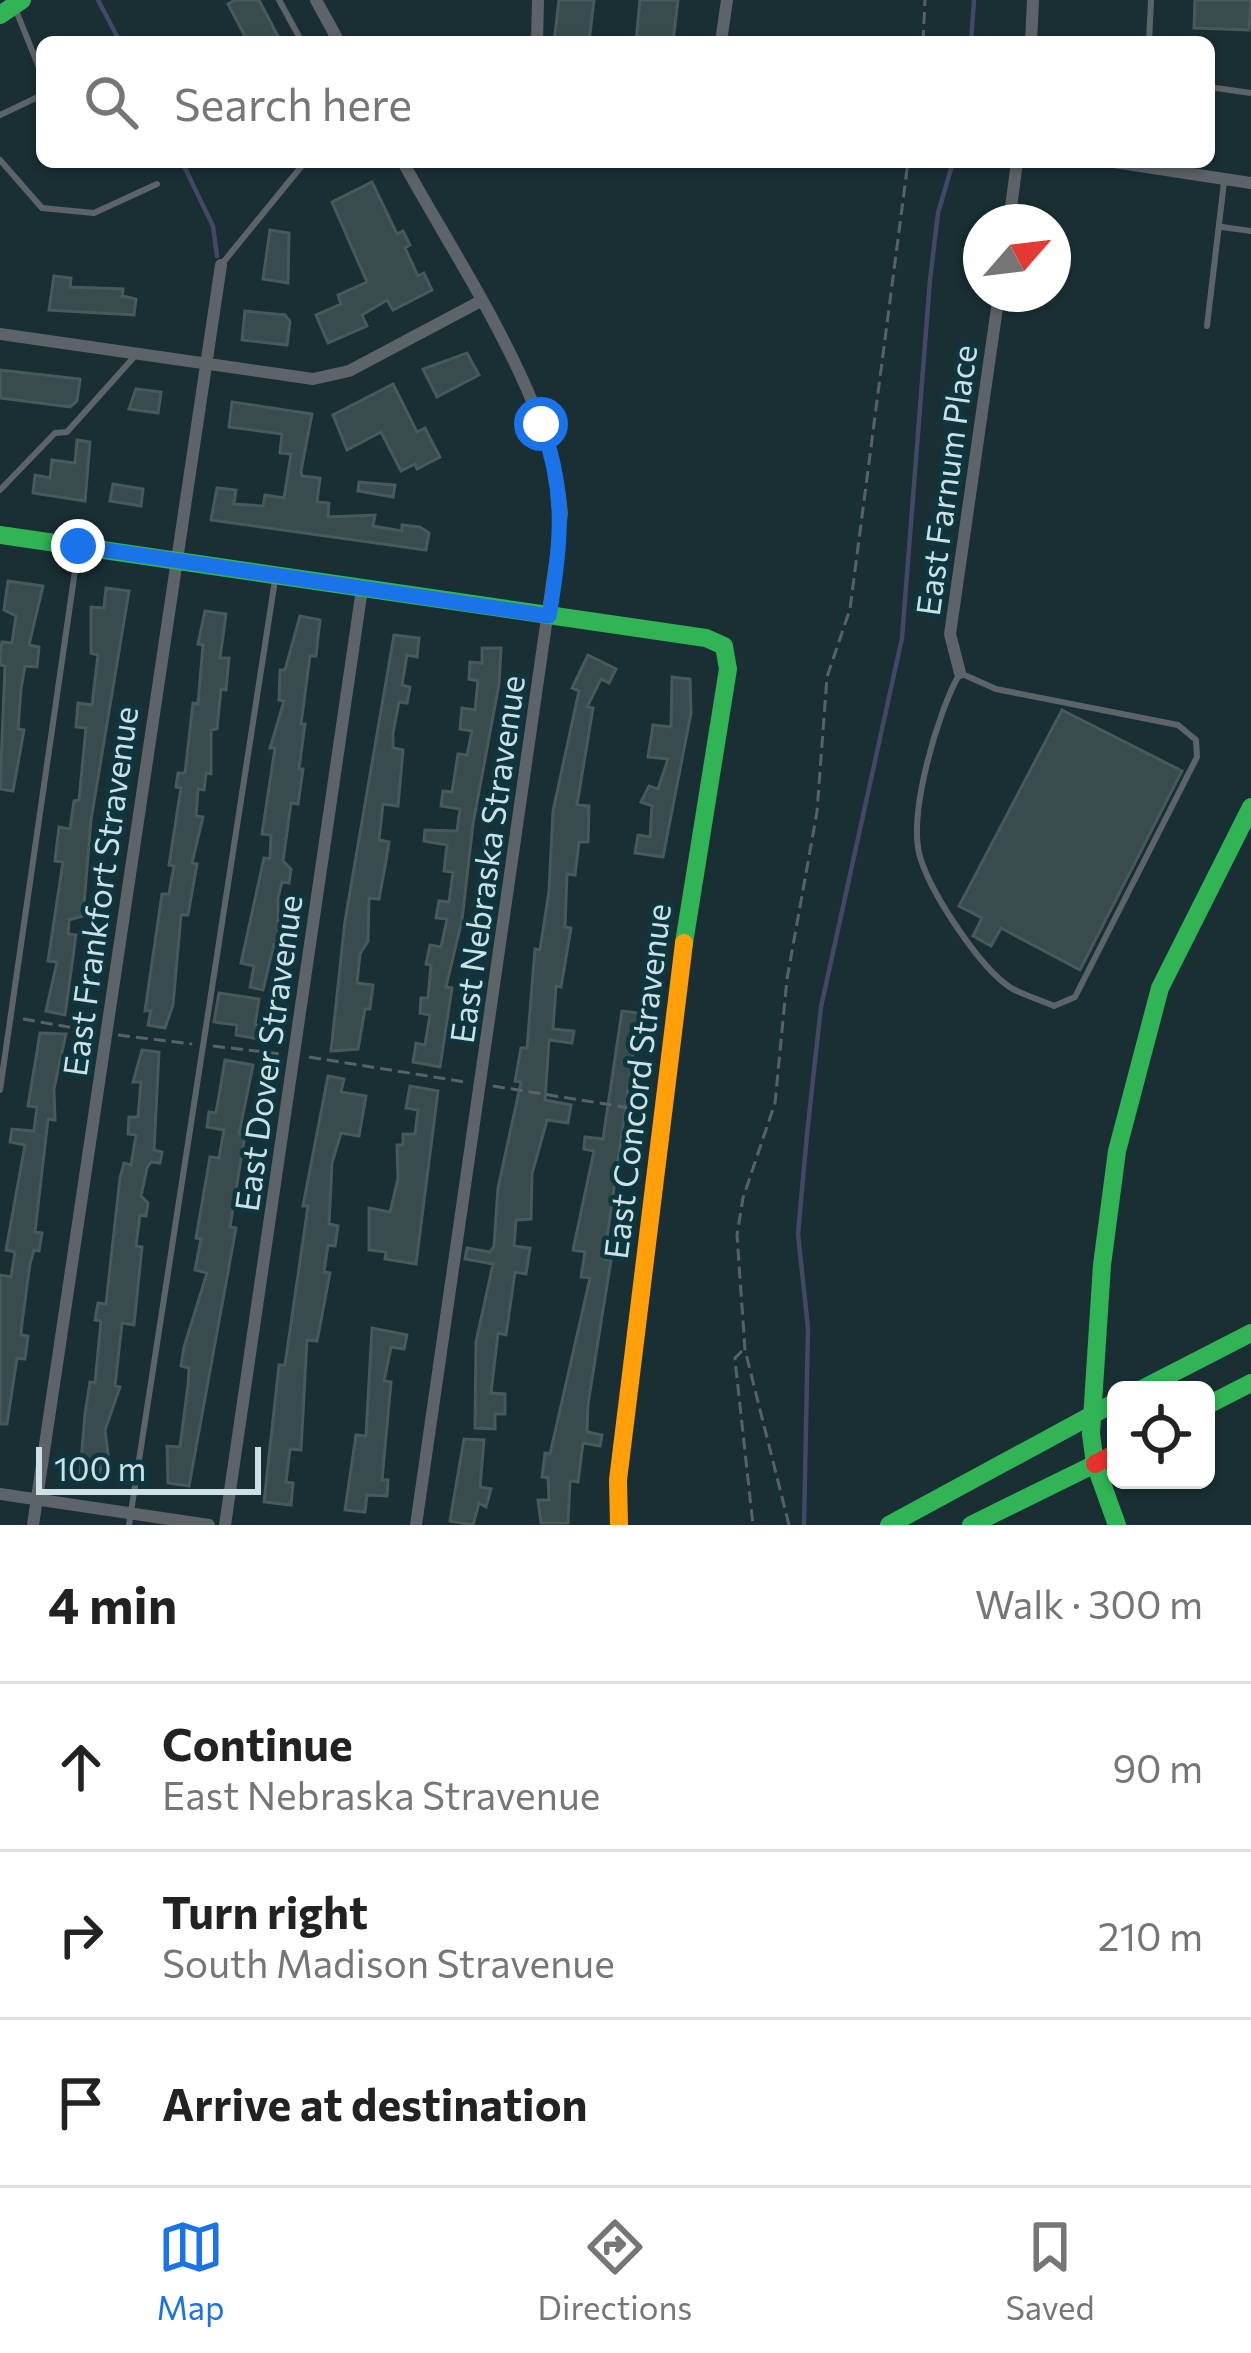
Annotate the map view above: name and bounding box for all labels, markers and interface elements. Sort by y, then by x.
search box [36,36,1215,168]
icon: search [78,69,144,135]
text: Search here [174,75,412,130]
north arrow [963,204,1071,312]
street label: East Farnum Place [906,342,984,618]
route start [514,397,568,451]
route end [51,519,105,573]
street label: East Nebraska Stravenue [440,673,532,1045]
street label: East Frankfort Stravenue [53,704,145,1078]
street label: East Dover Stravenue [224,892,310,1214]
street label: East Concord Stravenue [594,901,678,1261]
map controls [1107,1381,1215,1489]
button: locate [1107,1381,1215,1489]
scale bar [36,1441,261,1494]
text: 100 m [54,1447,146,1488]
text: 4 min [48,1572,177,1635]
text: Walk · 300 m [975,1579,1203,1627]
text: Continue [162,1715,353,1770]
icon: ahead [48,1734,114,1800]
text: 90 m [1112,1743,1203,1791]
text: East Nebraska Stravenue [162,1770,600,1818]
text: Turn right [162,1883,368,1938]
icon: right [48,1902,114,1968]
text: 210 m [1098,1911,1203,1959]
text: South Madison Stravenue [162,1938,615,1986]
icon: arrive [48,2070,114,2136]
text: Arrive at destination [162,2075,588,2130]
tab: Map [157,2214,225,2327]
tab: Directions [538,2214,692,2327]
tab: Saved [1005,2214,1094,2327]

